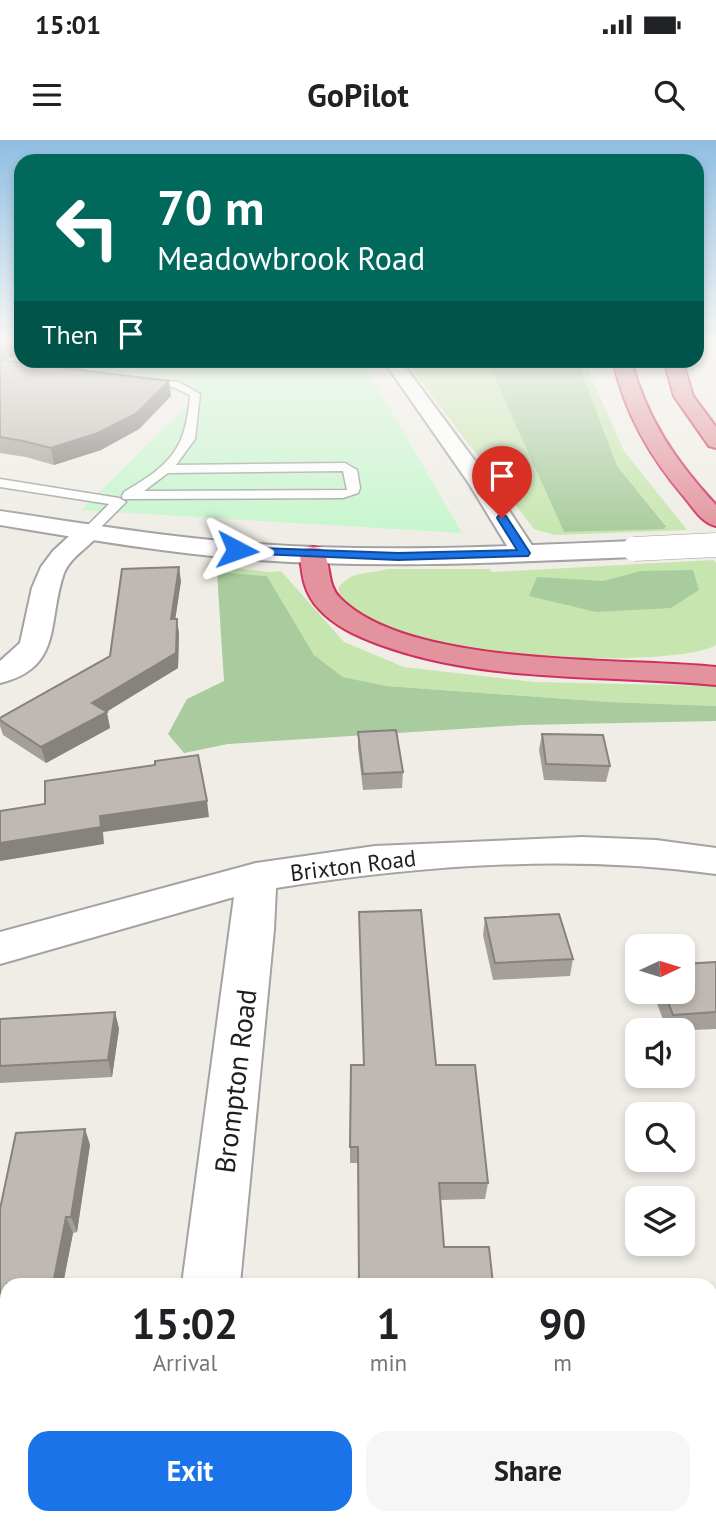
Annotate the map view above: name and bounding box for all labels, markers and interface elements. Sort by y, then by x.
text: 15:01 [35,8,101,41]
text: GoPilot [307,74,409,116]
icon: menu [28,76,66,114]
icon: search [650,76,688,114]
text: 70 m [157,175,264,239]
icon: left [42,182,133,273]
text: Meadowbrook Road [157,237,425,279]
icon: arrive [112,315,150,353]
text: Then [42,318,98,351]
pin [472,446,532,518]
icon: arrive [483,457,521,495]
position arrow [200,513,274,587]
street label: Brixton Road [288,843,418,887]
north arrow [625,934,695,1004]
map controls [625,934,695,1256]
street label: Brompton Road [205,987,265,1175]
button: sound [625,1018,695,1088]
button: search [625,1102,695,1172]
button: layers [625,1186,695,1256]
text: 15:02 [132,1296,238,1351]
text: 1 [377,1296,400,1351]
text: 90 [539,1296,586,1351]
text: Arrival [153,1348,217,1377]
text: min [370,1348,407,1377]
text: m [553,1348,572,1377]
button: Exit [28,1431,352,1511]
button: Share [366,1431,690,1511]

